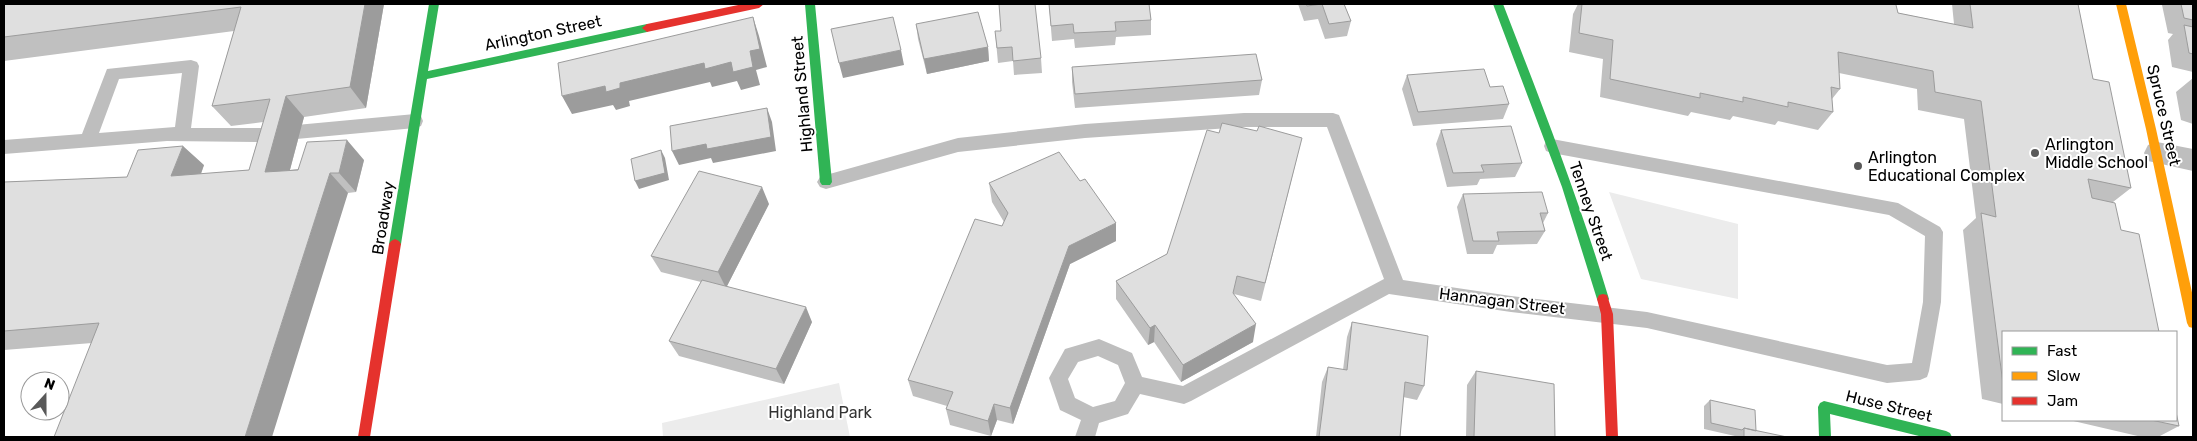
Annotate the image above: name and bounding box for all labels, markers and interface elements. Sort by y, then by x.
street label: Arlington Street [483,11,603,55]
street label: Highland Street [787,35,817,153]
street label: Spruce Street [2143,63,2185,167]
place label: Arlington Middle School [2045,135,2148,172]
marker: Arlington Middle School [2029,147,2041,159]
place label: Arlington Educational Complex [1868,148,2025,185]
street label: Tenney Street [1565,159,1617,263]
marker: Arlington Educational Complex [1852,160,1864,172]
street label: Broadway [368,180,398,256]
street label: Hannagan Street [1438,284,1566,318]
legend [2002,331,2177,421]
text: Fast [2047,342,2077,360]
text: Slow [2047,367,2080,385]
north arrow [20,371,70,421]
text: N [42,375,57,394]
street label: Huse Street [1844,386,1934,426]
text: Jam [2047,392,2078,410]
park label: Highland Park [768,403,873,422]

